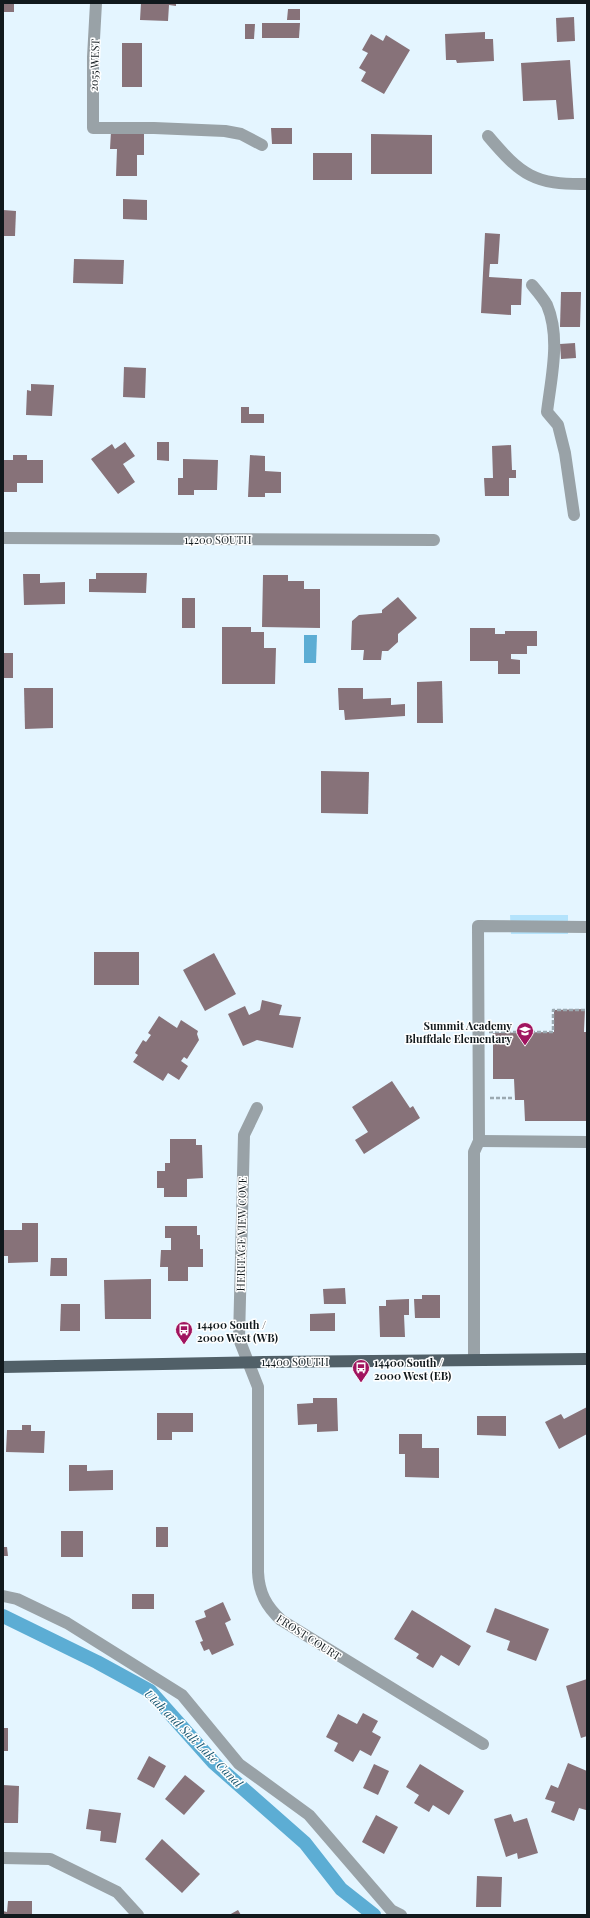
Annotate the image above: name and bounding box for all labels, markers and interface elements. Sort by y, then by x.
street label: 2055 WEST [86,38,102,92]
street label: 14200 SOUTH [184,532,252,547]
place label: Summit Academy Bluffdale Elementary [405,1018,512,1046]
school or university icon: Summit Academy Bluffdale Elementary [515,1021,535,1046]
street label: HERITAGE VIEW COVE [233,1176,250,1291]
place label: 14400 South / 2000 West (WB) [197,1317,278,1345]
bus stop icon: 14400 South / 2000 West (WB) [174,1320,194,1345]
street label: 14400 SOUTH [261,1354,329,1369]
place label: 14400 South / 2000 West (EB) [374,1355,452,1383]
bus stop icon: 14400 South / 2000 West (EB) [351,1358,371,1383]
street label: FROST COURT [274,1611,344,1663]
water label: Utah and Salt Lake Canal [141,1685,247,1791]

